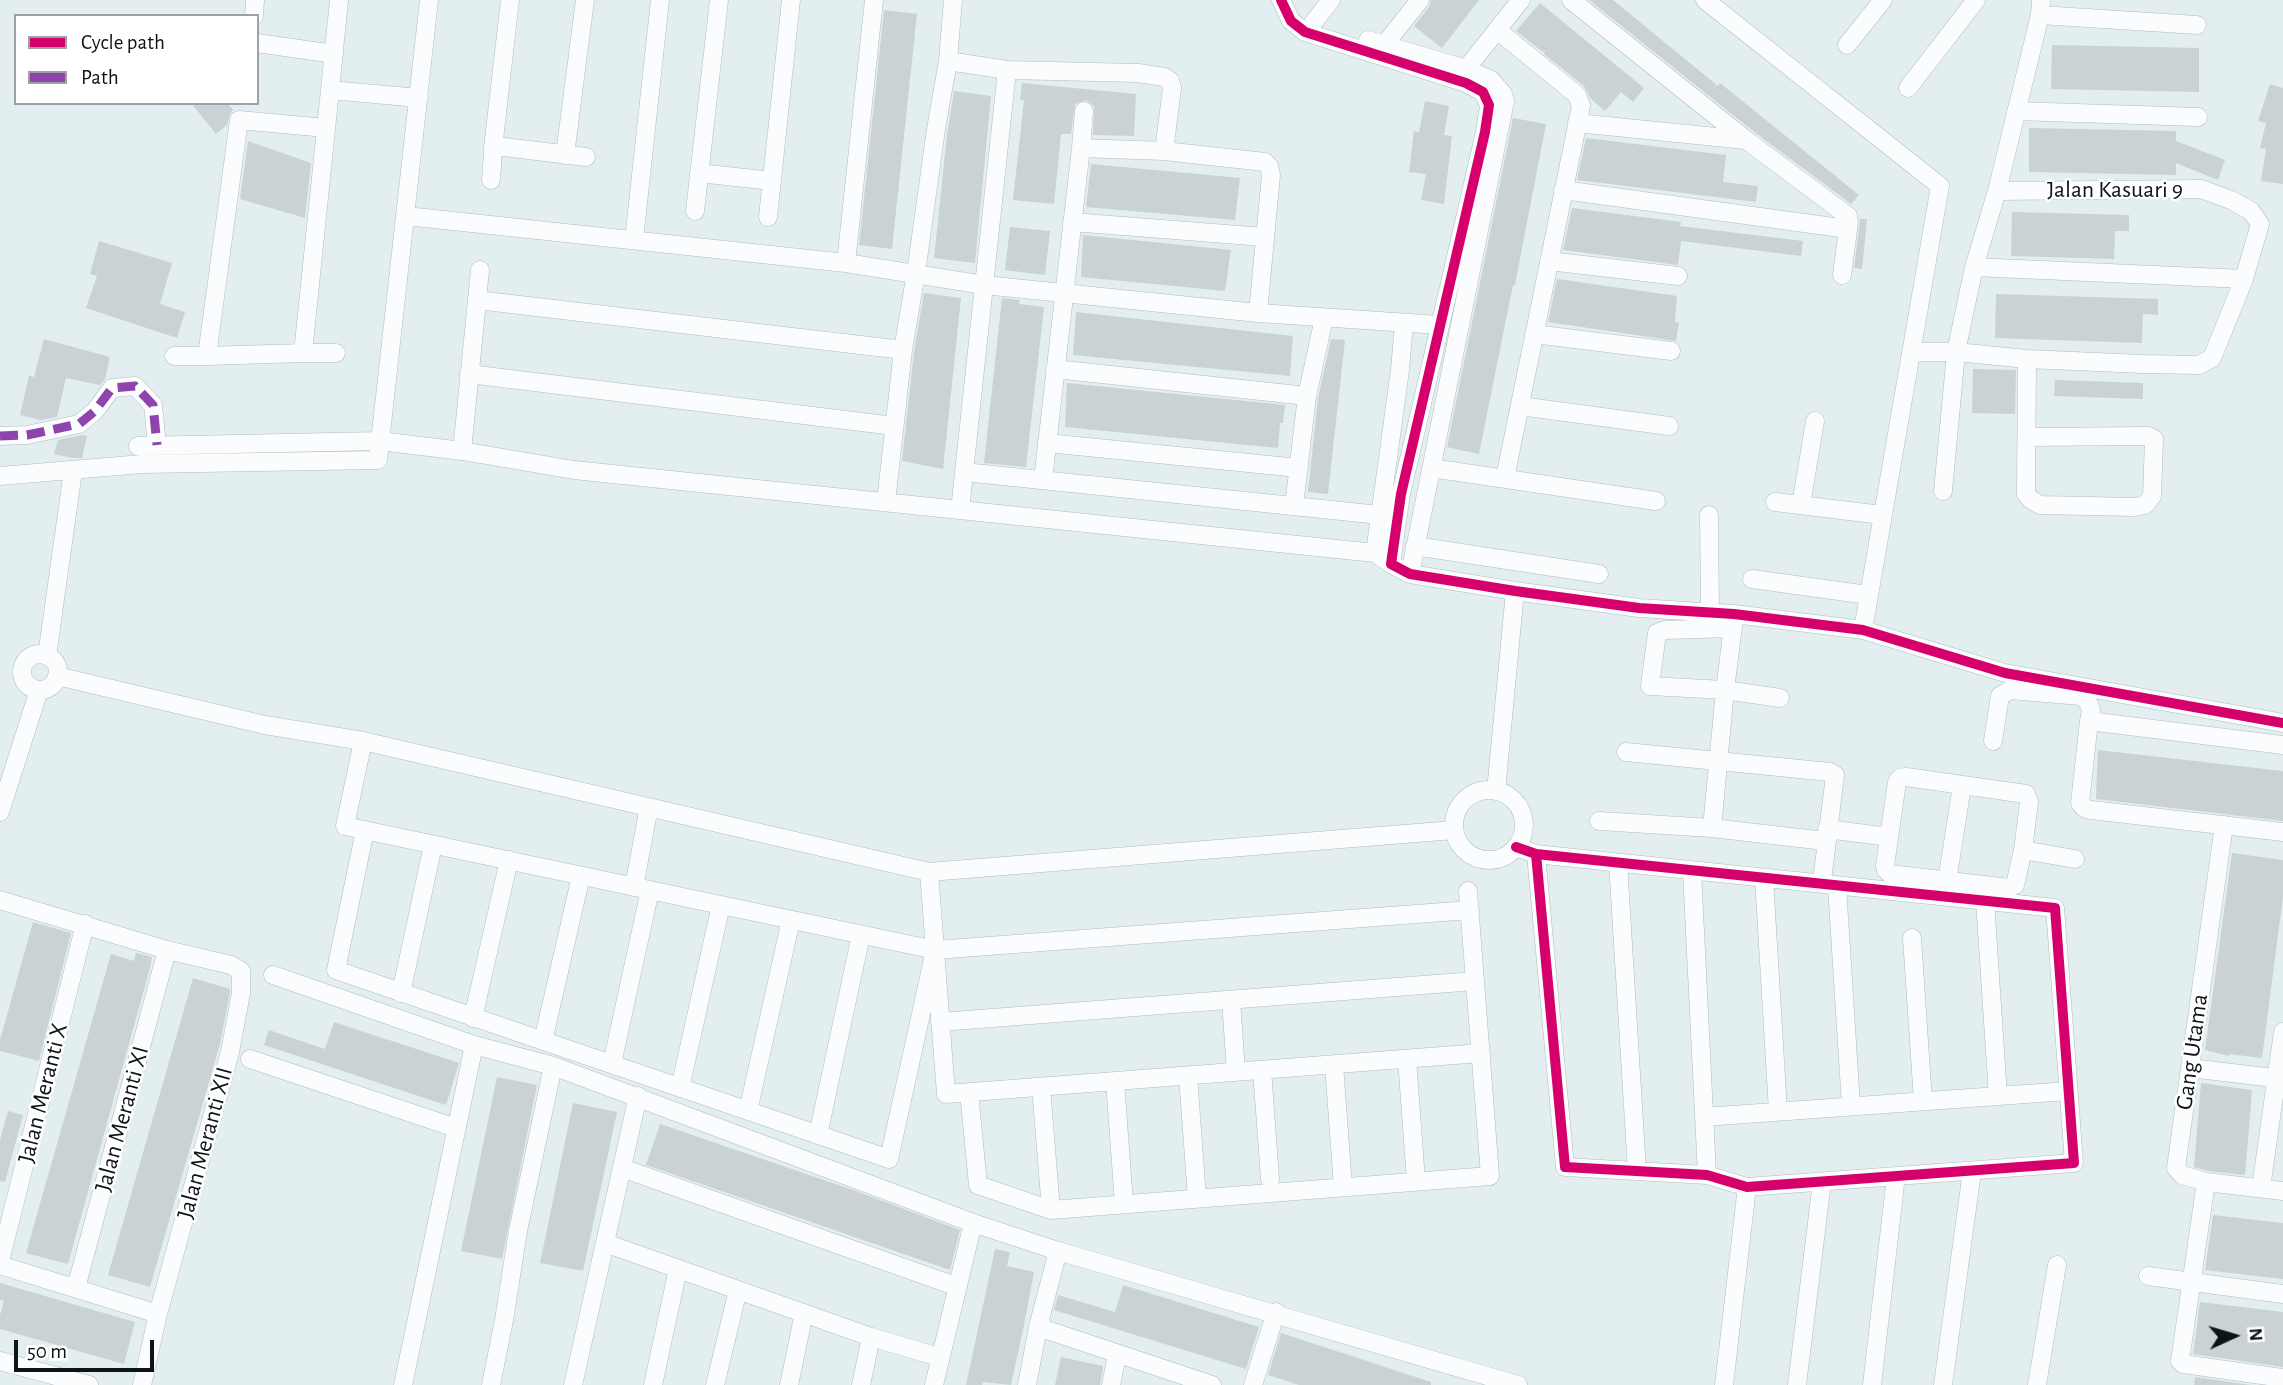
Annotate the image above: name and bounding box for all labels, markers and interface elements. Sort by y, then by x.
legend [14,14,259,105]
text: Cycle path [81,32,165,53]
text: Path [81,67,119,88]
street label: Jalan Kasuari 9 [2047,176,2183,204]
street label: Gang Utama [2170,992,2214,1112]
street label: Jalan Meranti X [12,1020,74,1166]
street label: Jalan Meranti XI [89,1043,155,1195]
street label: Jalan Meranti XII [171,1064,239,1222]
north arrow [2199,1301,2269,1371]
scale bar [18,1326,158,1370]
text: N [2246,1327,2265,1342]
text: 50 m [27,1341,67,1362]

